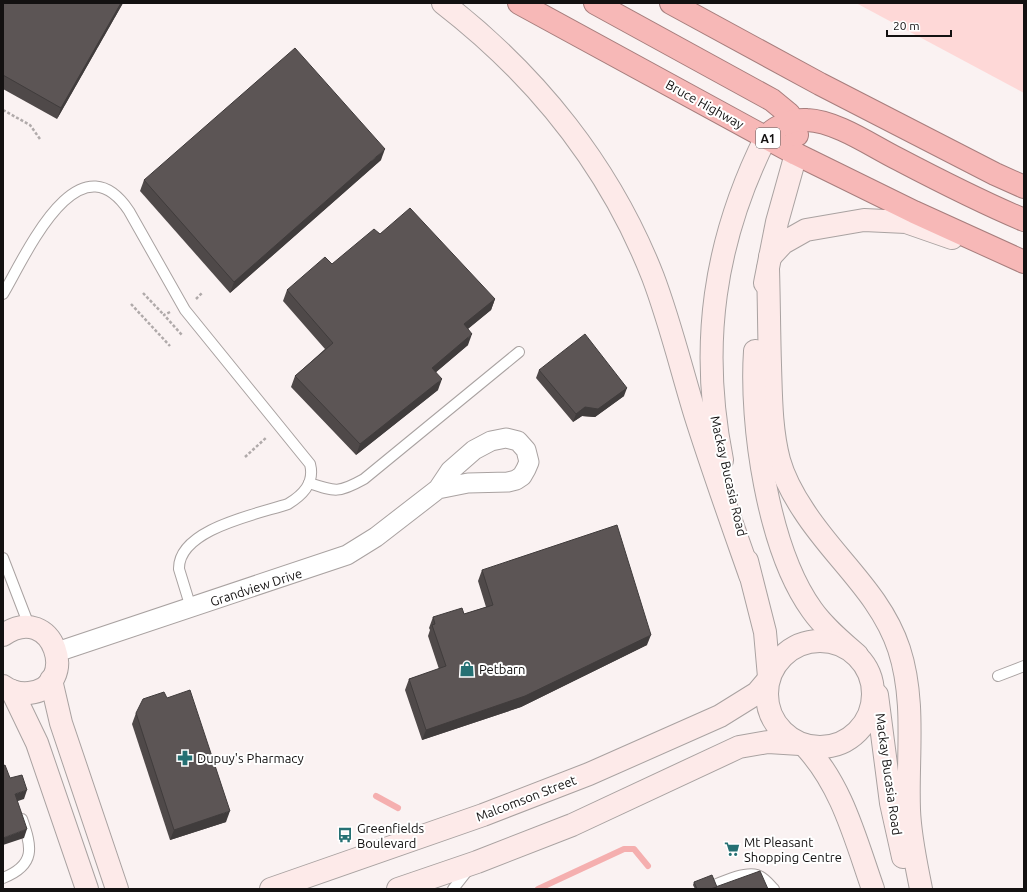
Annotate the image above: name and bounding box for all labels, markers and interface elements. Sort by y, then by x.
scale bar [887,12,951,38]
text: 20 m [893,19,920,32]
street label: Bruce Highway [664,77,746,131]
road number: A1 [756,128,780,148]
street label: Mackay Bucasia Road [708,414,750,538]
street label: Grandview Drive [208,566,304,608]
shop icon: Petbarn [458,660,476,678]
place label: Petbarn [479,662,525,676]
street label: Mackay Bucasia Road [873,712,905,836]
pharmacy icon: Dupuy's Pharmacy [176,749,194,767]
place label: Dupuy's Pharmacy [197,751,304,765]
street label: Malcomson Street [474,772,578,824]
place label: Greenfields Boulevard [357,821,425,850]
bus stop icon: Greenfields Boulevard [336,826,354,844]
place label: Mt Pleasant Shopping Centre [744,835,842,864]
supermarket icon: Mt Pleasant Shopping Centre [723,840,741,858]

